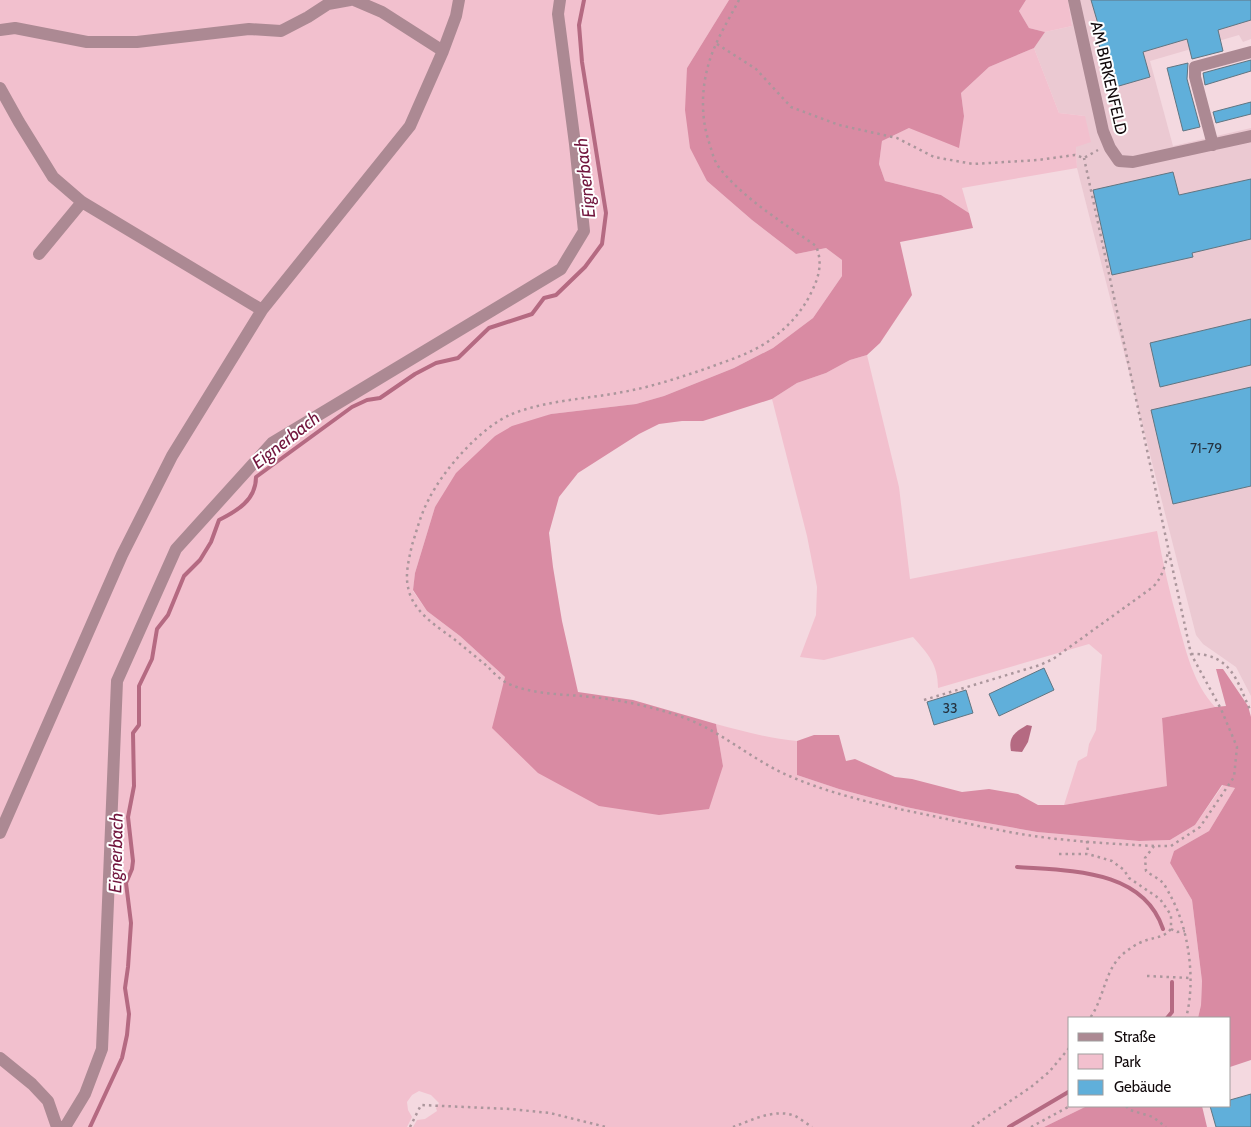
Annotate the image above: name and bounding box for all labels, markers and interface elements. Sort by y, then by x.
street label: AM BIRKENFELD [1087,19,1131,137]
water label: Eignerbach [570,137,600,219]
water label: Eignerbach [248,407,324,473]
house number: 71-79 [1190,439,1222,457]
house number: 33 [942,699,958,717]
water label: Eignerbach [104,813,128,893]
legend [1068,1017,1231,1107]
text: Straße [1114,1028,1156,1046]
text: Park [1114,1053,1141,1071]
text: Gebäude [1114,1078,1171,1096]

